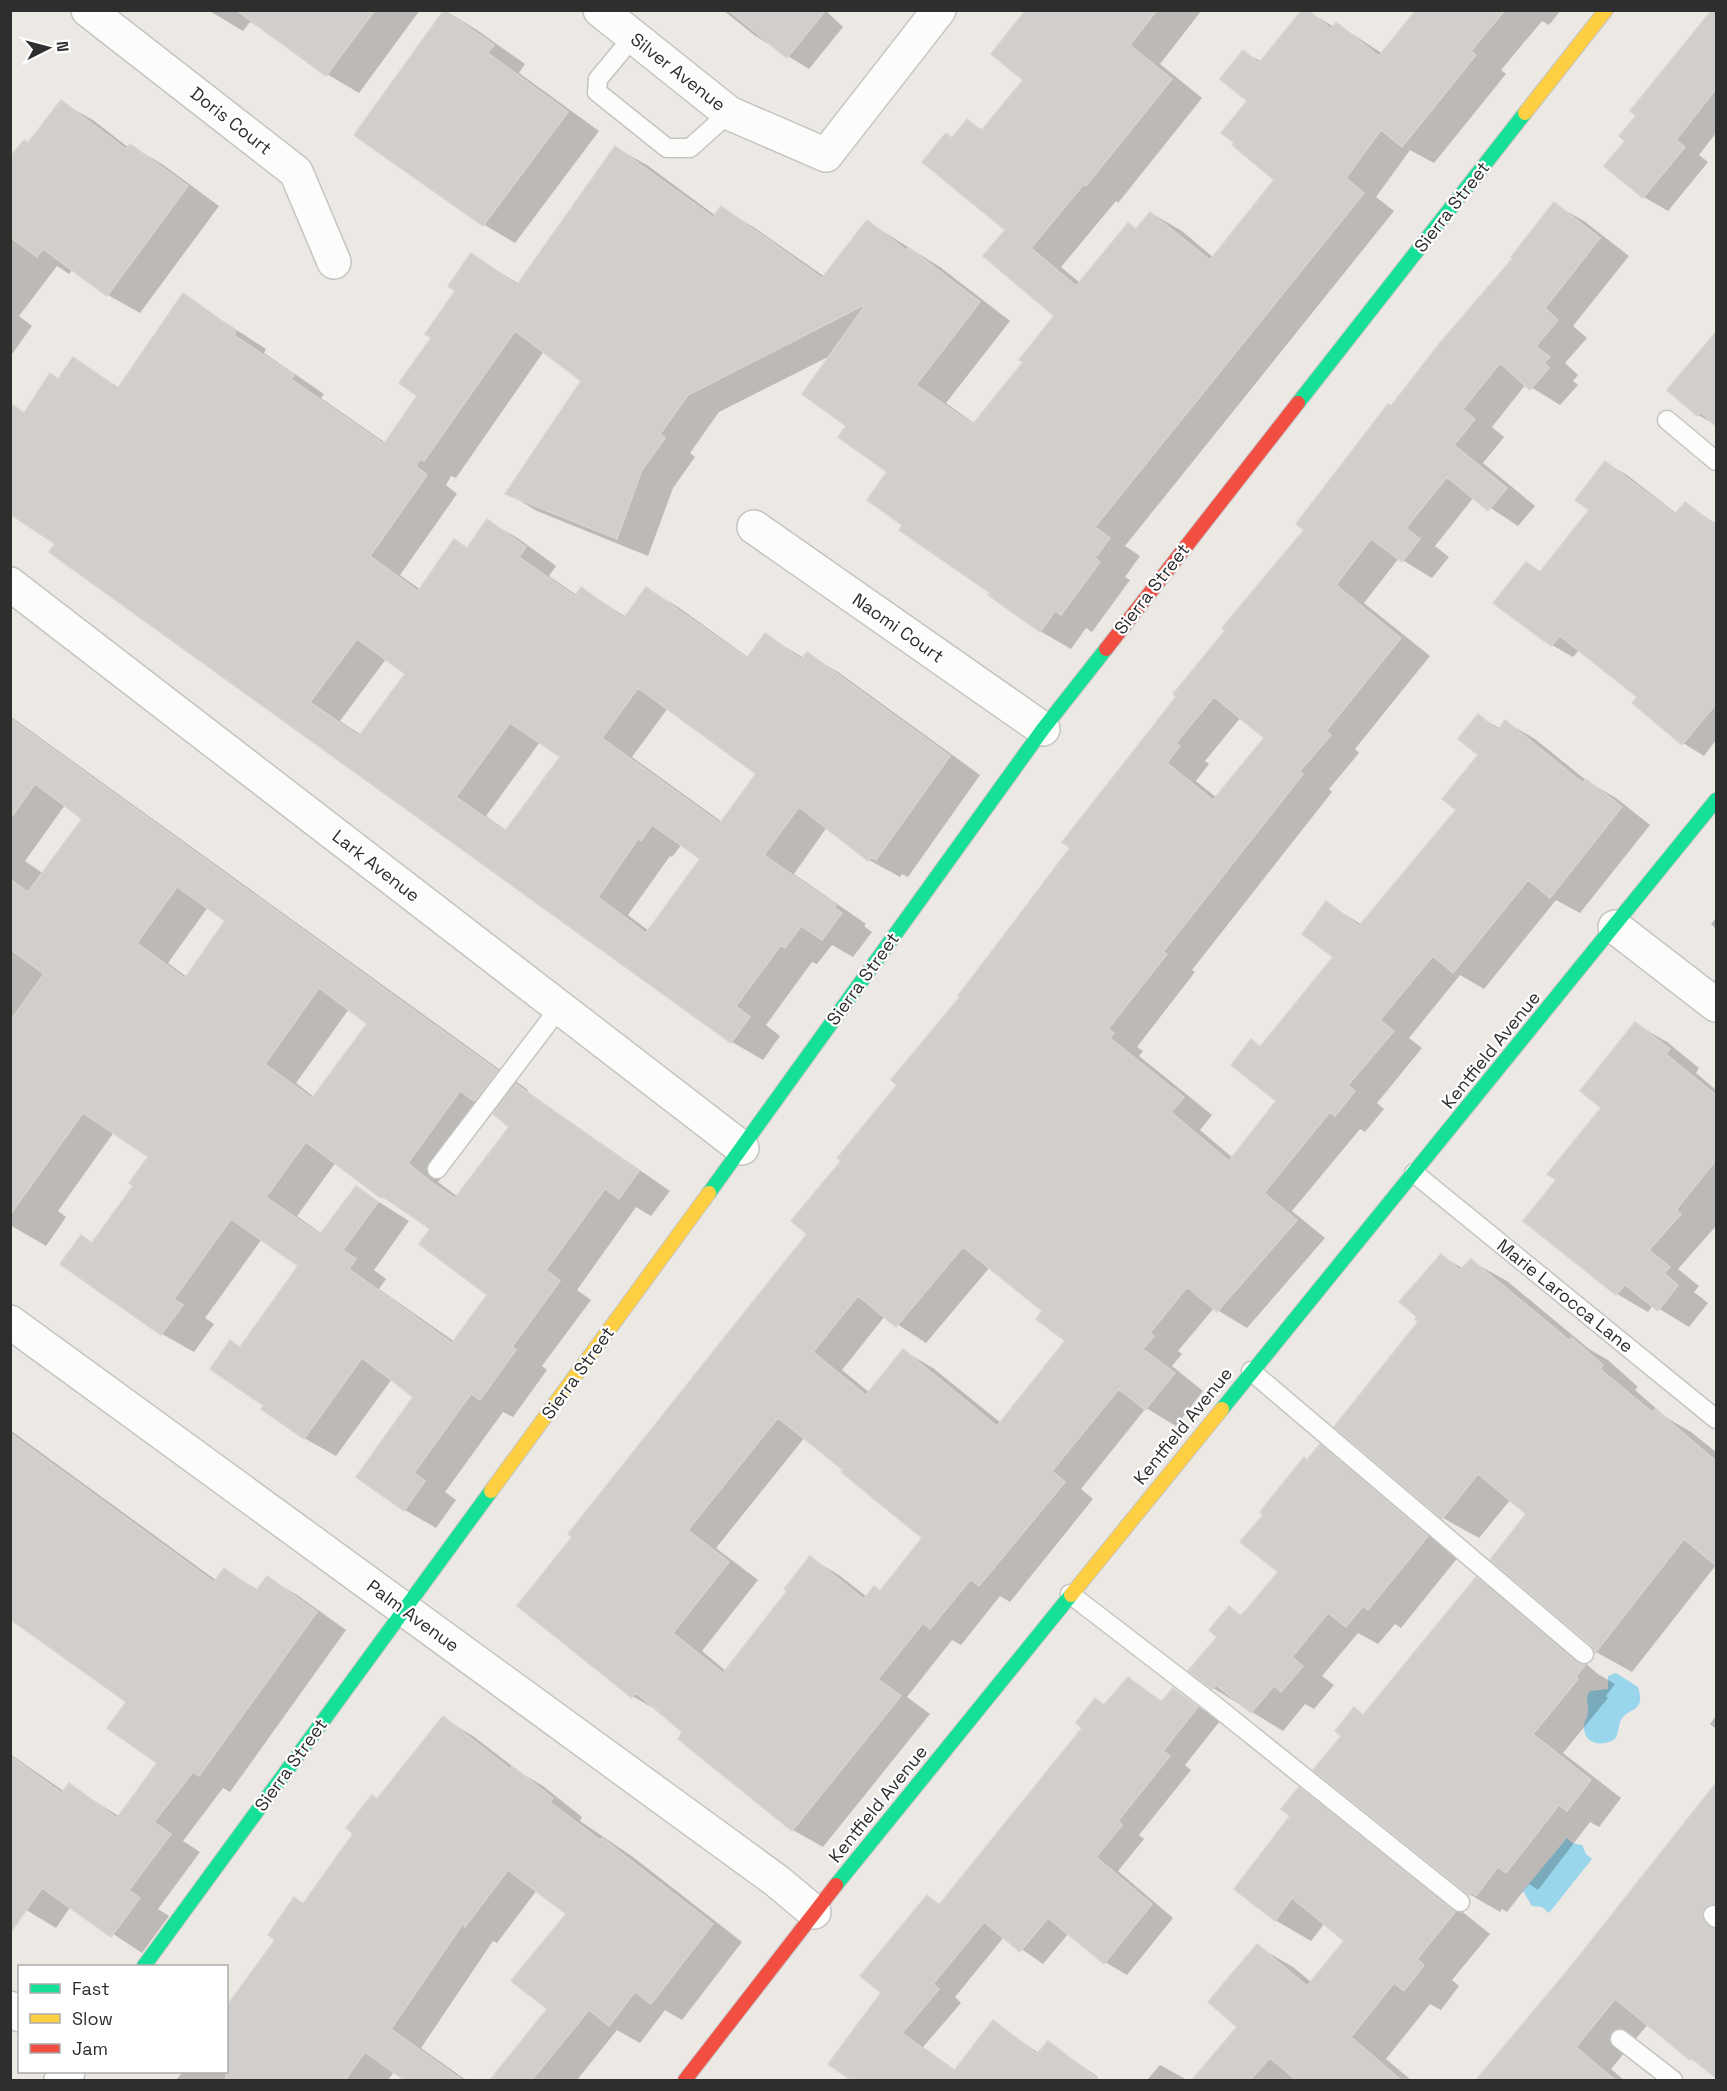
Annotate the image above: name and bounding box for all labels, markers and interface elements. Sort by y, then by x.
north arrow [18,18,78,78]
street label: Silver Avenue [626,27,731,116]
text: N [51,40,73,53]
street label: Doris Court [186,82,277,160]
street label: Sierra Street [1409,157,1494,257]
street label: Sierra Street [1109,539,1194,639]
street label: Naomi Court [848,588,948,668]
street label: Lark Avenue [328,824,425,907]
street label: Sierra Street [821,928,904,1030]
street label: Kentfield Avenue [1436,986,1545,1113]
street label: Marie Larocca Lane [1493,1234,1638,1358]
street label: Sierra Street [536,1322,619,1424]
street label: Kentfield Avenue [1128,1362,1237,1489]
street label: Palm Avenue [363,1574,464,1657]
street label: Sierra Street [249,1714,332,1816]
street label: Kentfield Avenue [823,1740,932,1867]
legend [18,1965,228,2073]
text: Fast [72,1977,109,2000]
text: Slow [72,2007,113,2030]
text: Jam [72,2037,108,2060]

